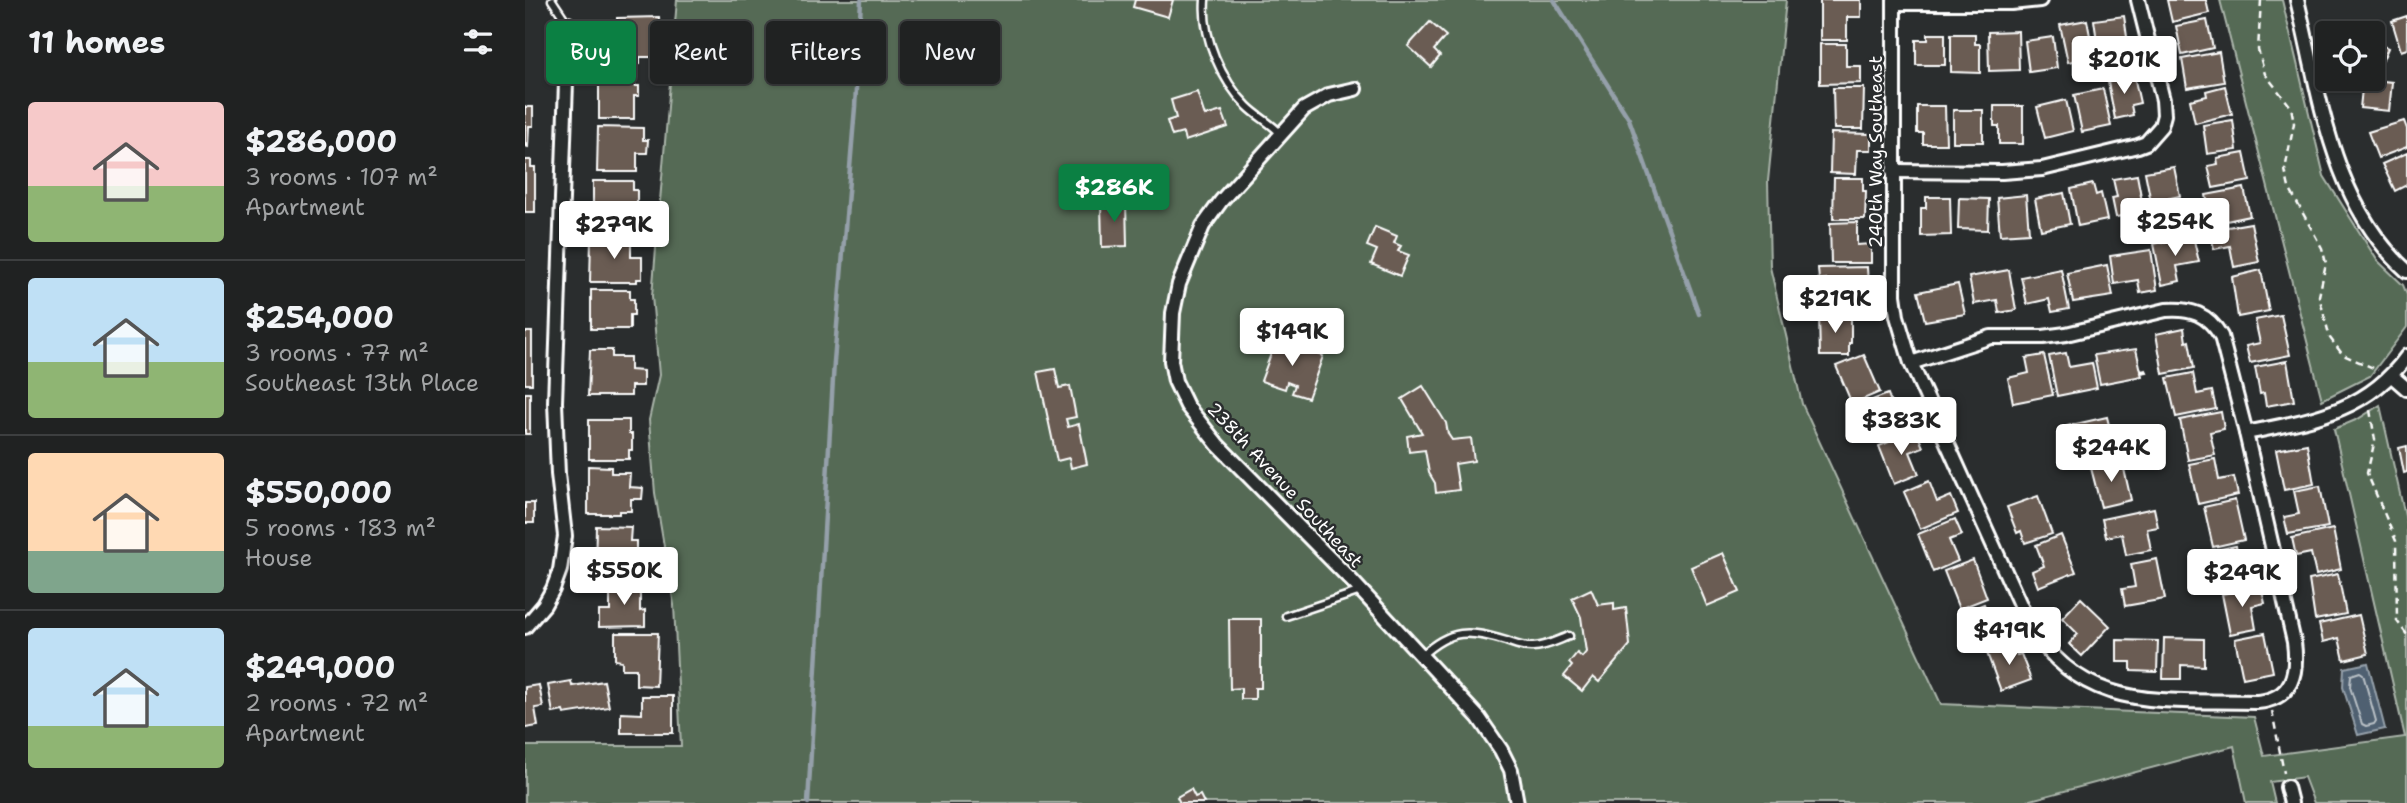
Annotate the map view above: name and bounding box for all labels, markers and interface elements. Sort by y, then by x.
chip: Buy [546,21,636,84]
chip: Rent [650,21,752,84]
chip: Filters [766,21,886,84]
chip: New [900,21,1000,84]
map controls [2315,21,2385,91]
button: locate [2315,21,2385,91]
text: 11 homes [28,22,165,63]
icon: filters [459,23,497,61]
pin: $201K [2075,36,2173,96]
text: $201K [2088,44,2160,74]
street label: 240th Way Southeast [1864,56,1888,248]
text: $286,000 [245,121,397,162]
icon: home [84,130,168,214]
text: 3 rooms · 107 m² [245,162,438,192]
pin: $286K [1065,164,1163,224]
text: $286K [1074,172,1154,202]
text: Apartment [245,192,365,222]
pin: $254K [2126,198,2224,258]
pin: $279K [565,202,663,261]
text: $254K [2136,206,2214,236]
text: $279K [575,209,653,239]
pin: $219K [1786,276,1884,335]
text: $219K [1799,283,1871,313]
text: $254,000 [245,297,394,338]
icon: home [84,306,168,390]
pin: $149K [1243,308,1341,368]
text: $149K [1256,316,1328,346]
text: 3 rooms · 77 m² [245,338,429,368]
text: Southeast 13th Place [245,368,479,398]
street label: 238th Avenue Southeast [1202,397,1368,573]
pin: $383K [1852,398,1950,457]
text: $383K [1861,405,1941,435]
pin: $244K [2062,424,2160,484]
text: $244K [2072,432,2150,462]
text: $550,000 [245,472,392,513]
icon: home [84,481,168,565]
text: 5 rooms · 183 m² [245,513,436,543]
text: House [245,543,313,573]
pin: $550K [575,548,673,607]
pin: $249K [2193,550,2291,609]
text: $550K [586,555,662,585]
text: $249K [2203,557,2281,587]
pin: $419K [1960,608,2058,667]
text: $419K [1973,615,2045,645]
text: $249,000 [245,647,396,688]
icon: home [84,656,168,740]
text: 2 rooms · 72 m² [245,688,428,718]
text: Apartment [245,718,365,748]

